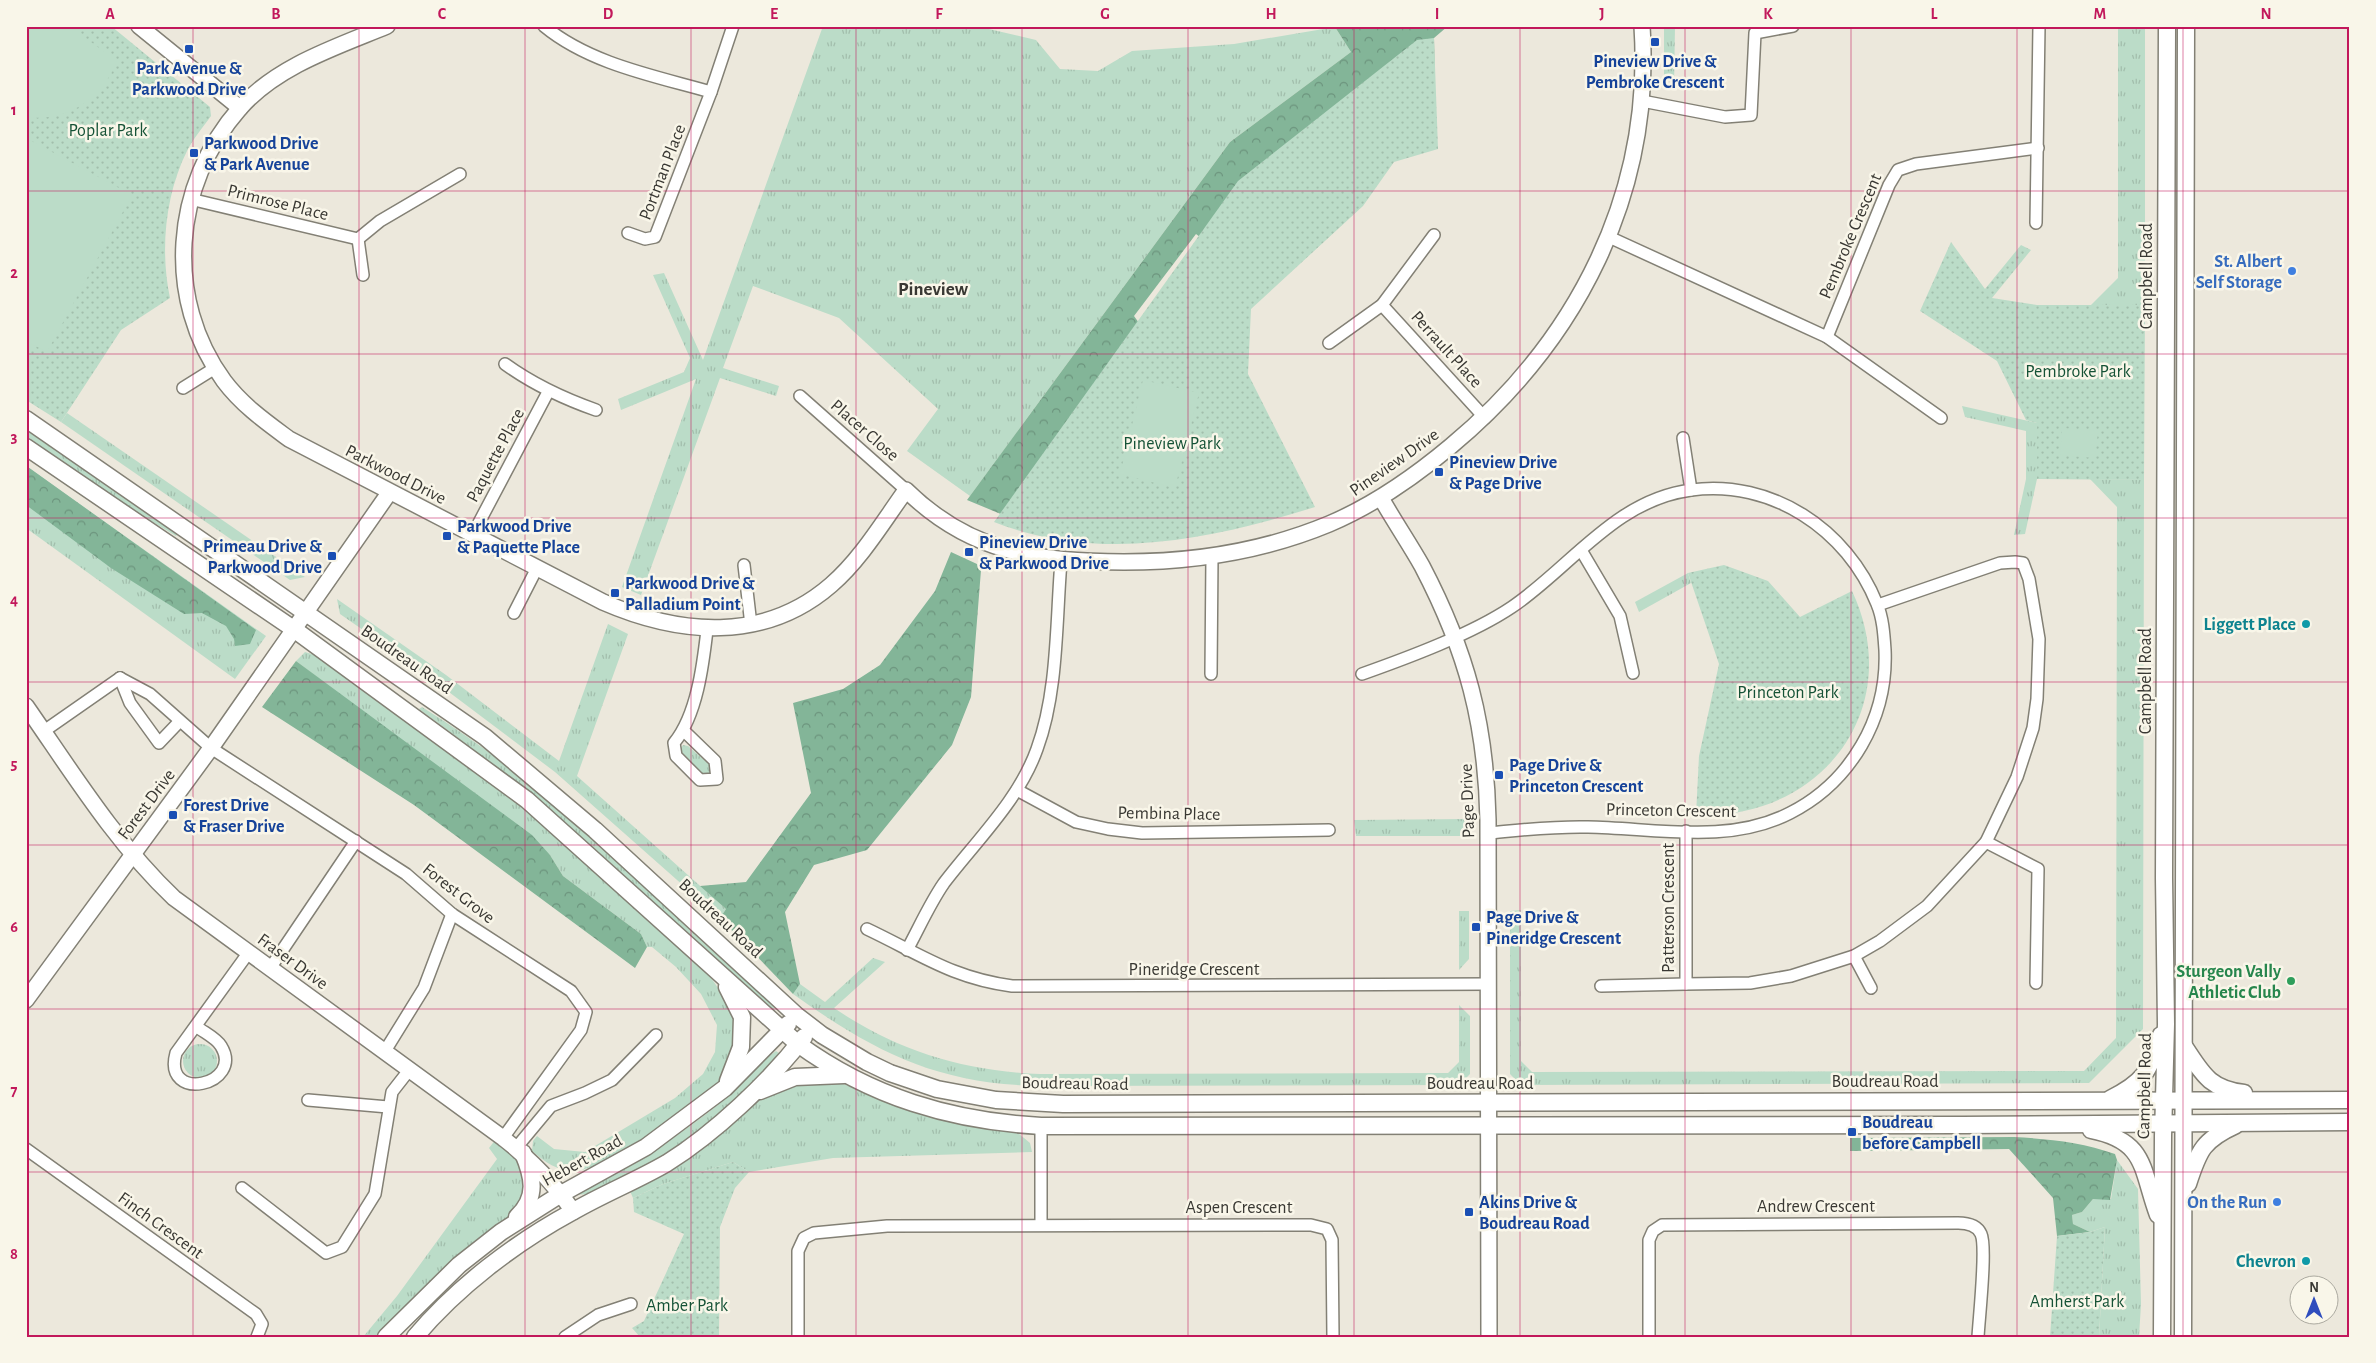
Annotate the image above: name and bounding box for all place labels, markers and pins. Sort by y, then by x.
marker: Pineview Drive & Pembroke Crescent [1649,36,1661,48]
marker: Park Avenue & Parkwood Drive [183,43,195,55]
place label: Pineview Drive & Pembroke Crescent [1586,53,1724,92]
place label: Park Avenue & Parkwood Drive [132,60,246,99]
place label: Parkwood Drive & Park Avenue [204,135,318,174]
marker: Parkwood Drive & Park Avenue [188,147,200,159]
place label: St. Albert Self Storage [2196,253,2282,292]
marker: St. Albert Self Storage [2286,265,2298,277]
place label: Pineview Drive & Page Drive [1449,454,1557,493]
marker: Pineview Drive & Page Drive [1433,466,1445,478]
place label: Parkwood Drive & Paquette Place [457,518,580,557]
marker: Parkwood Drive & Paquette Place [441,530,453,542]
place label: Pineview Drive & Parkwood Drive [979,534,1109,573]
place label: Primeau Drive & Parkwood Drive [203,538,322,577]
marker: Pineview Drive & Parkwood Drive [963,546,975,558]
marker: Primeau Drive & Parkwood Drive [326,550,338,562]
place label: Parkwood Drive & Palladium Point [625,575,755,614]
marker: Parkwood Drive & Palladium Point [609,587,621,599]
place label: Liggett Place [2203,616,2296,634]
marker: Liggett Place [2300,618,2312,630]
place label: Page Drive & Princeton Crescent [1509,757,1643,796]
marker: Page Drive & Princeton Crescent [1493,769,1505,781]
place label: Forest Drive & Fraser Drive [183,797,284,836]
marker: Forest Drive & Fraser Drive [167,809,179,821]
place label: Page Drive & Pineridge Crescent [1486,909,1621,948]
marker: Page Drive & Pineridge Crescent [1470,921,1482,933]
place label: Sturgeon Vally Athletic Club [2176,963,2282,1002]
marker: Sturgeon Vally Athletic Club [2285,975,2297,987]
place label: Boudreau before Campbell [1862,1114,1981,1153]
marker: Boudreau before Campbell [1846,1126,1858,1138]
place label: Akins Drive & Boudreau Road [1479,1194,1590,1233]
place label: On the Run [2187,1194,2267,1212]
marker: On the Run [2271,1196,2283,1208]
marker: Akins Drive & Boudreau Road [1463,1206,1475,1218]
place label: Chevron [2236,1253,2296,1271]
marker: Chevron [2300,1255,2312,1267]

